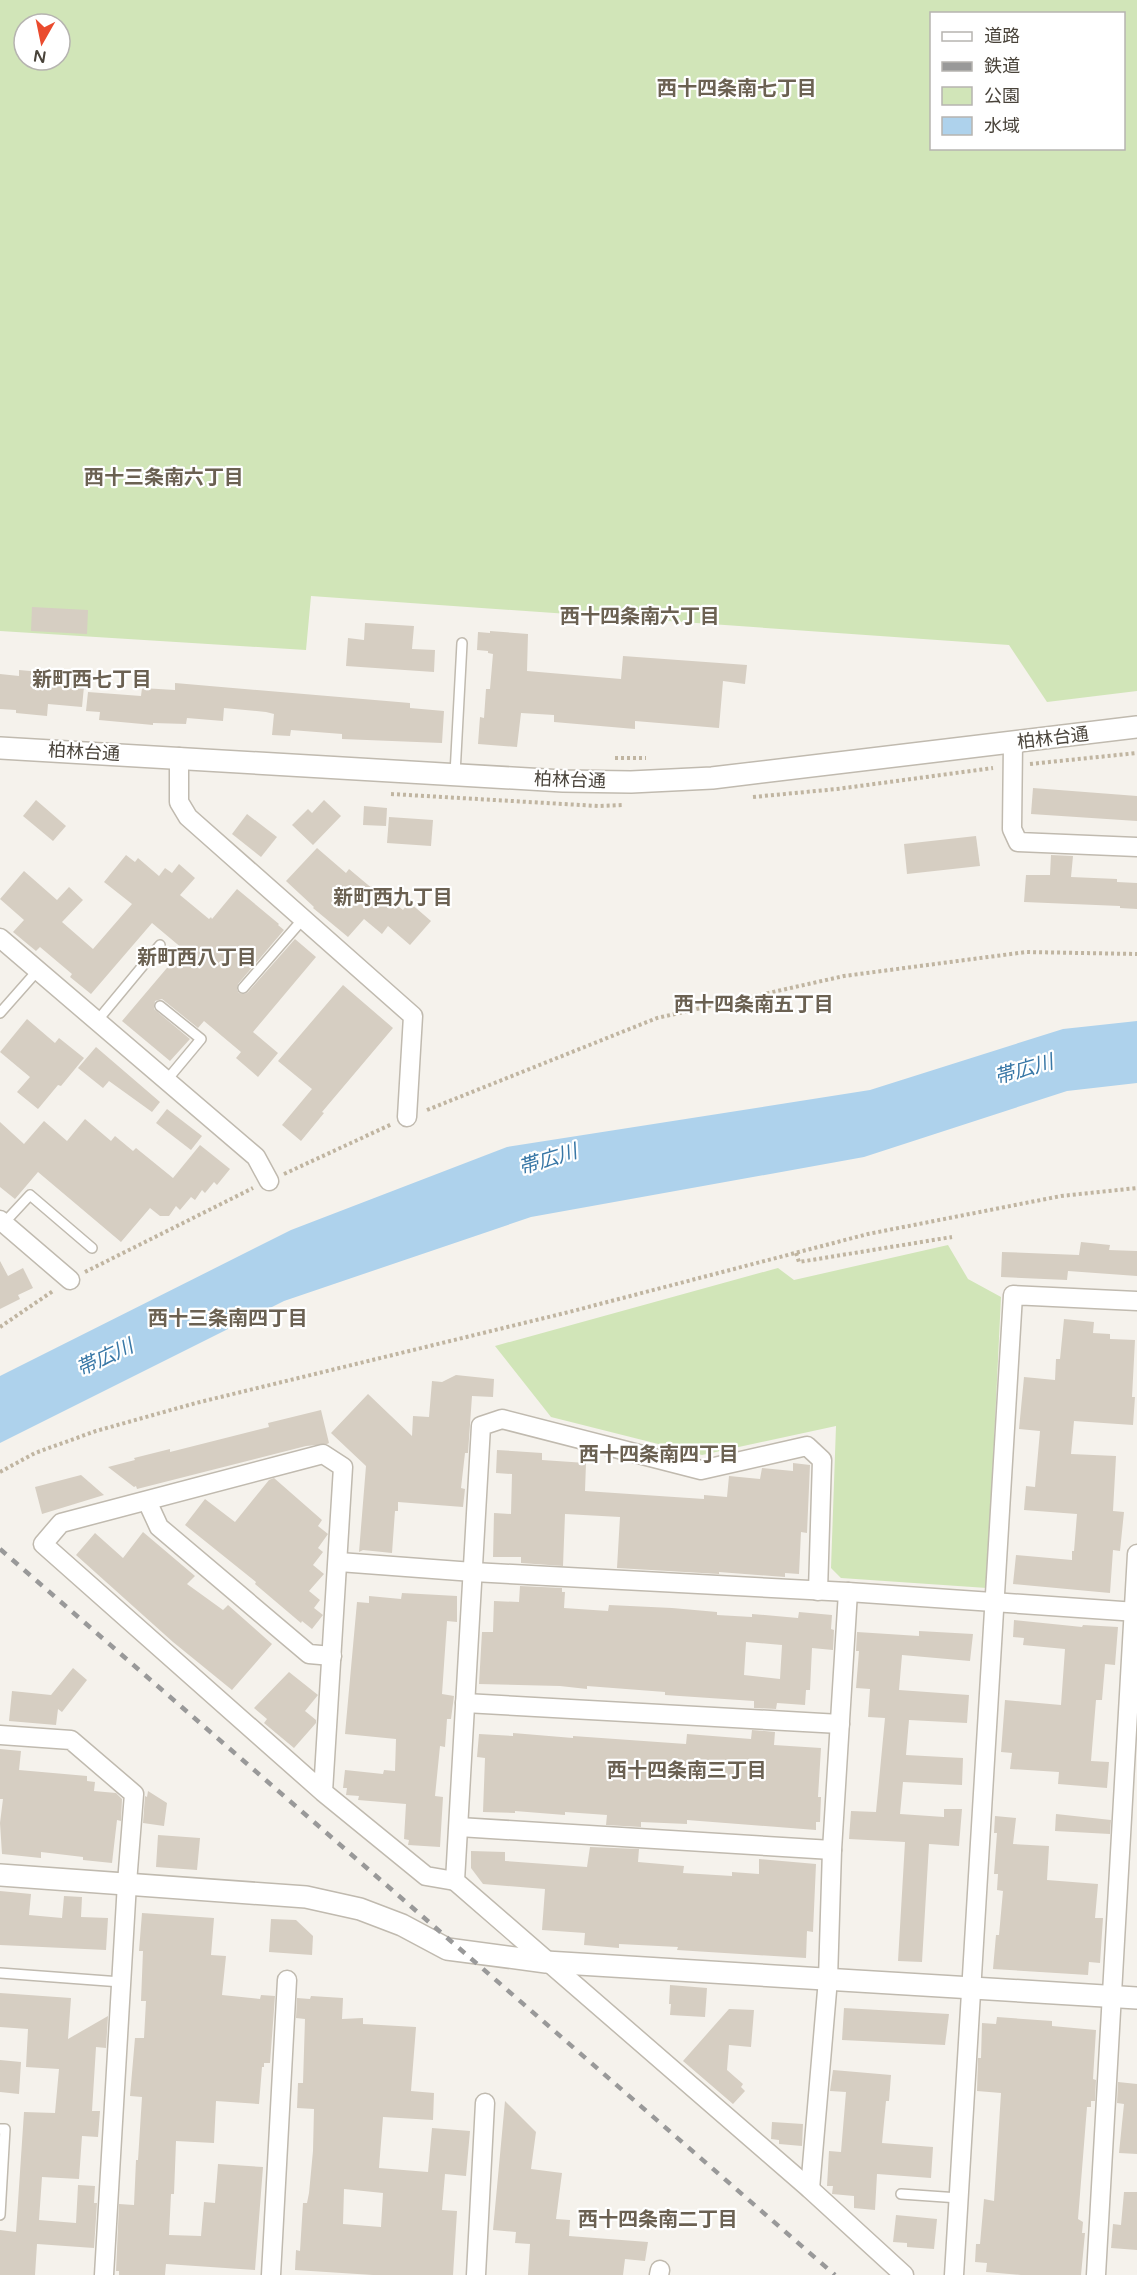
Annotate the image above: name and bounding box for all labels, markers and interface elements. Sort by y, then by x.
north arrow [12,12,72,72]
legend [930,12,1125,150]
text: 道路 [984,25,1020,47]
text: N [32,45,48,67]
text: 鉄道 [984,55,1020,77]
district label: 西十四条南七丁目 [657,77,817,101]
text: 公園 [984,85,1020,107]
text: 水域 [984,115,1020,137]
district label: 西十三条南六丁目 [84,466,244,490]
district label: 西十四条南六丁目 [560,605,720,629]
district label: 新町西七丁目 [32,668,152,692]
street label: 柏林台通 [1016,723,1090,753]
street label: 柏林台通 [47,739,121,765]
street label: 柏林台通 [534,768,606,792]
district label: 新町西九丁目 [333,886,453,910]
district label: 新町西八丁目 [137,946,257,970]
district label: 西十四条南五丁目 [674,993,834,1017]
water label: 帯広川 [992,1050,1058,1090]
water label: 帯広川 [516,1139,582,1180]
district label: 西十三条南四丁目 [148,1307,308,1331]
water label: 帯広川 [73,1334,139,1382]
district label: 西十四条南四丁目 [579,1443,739,1467]
district label: 西十四条南三丁目 [607,1759,767,1783]
district label: 西十四条南二丁目 [578,2208,738,2232]

